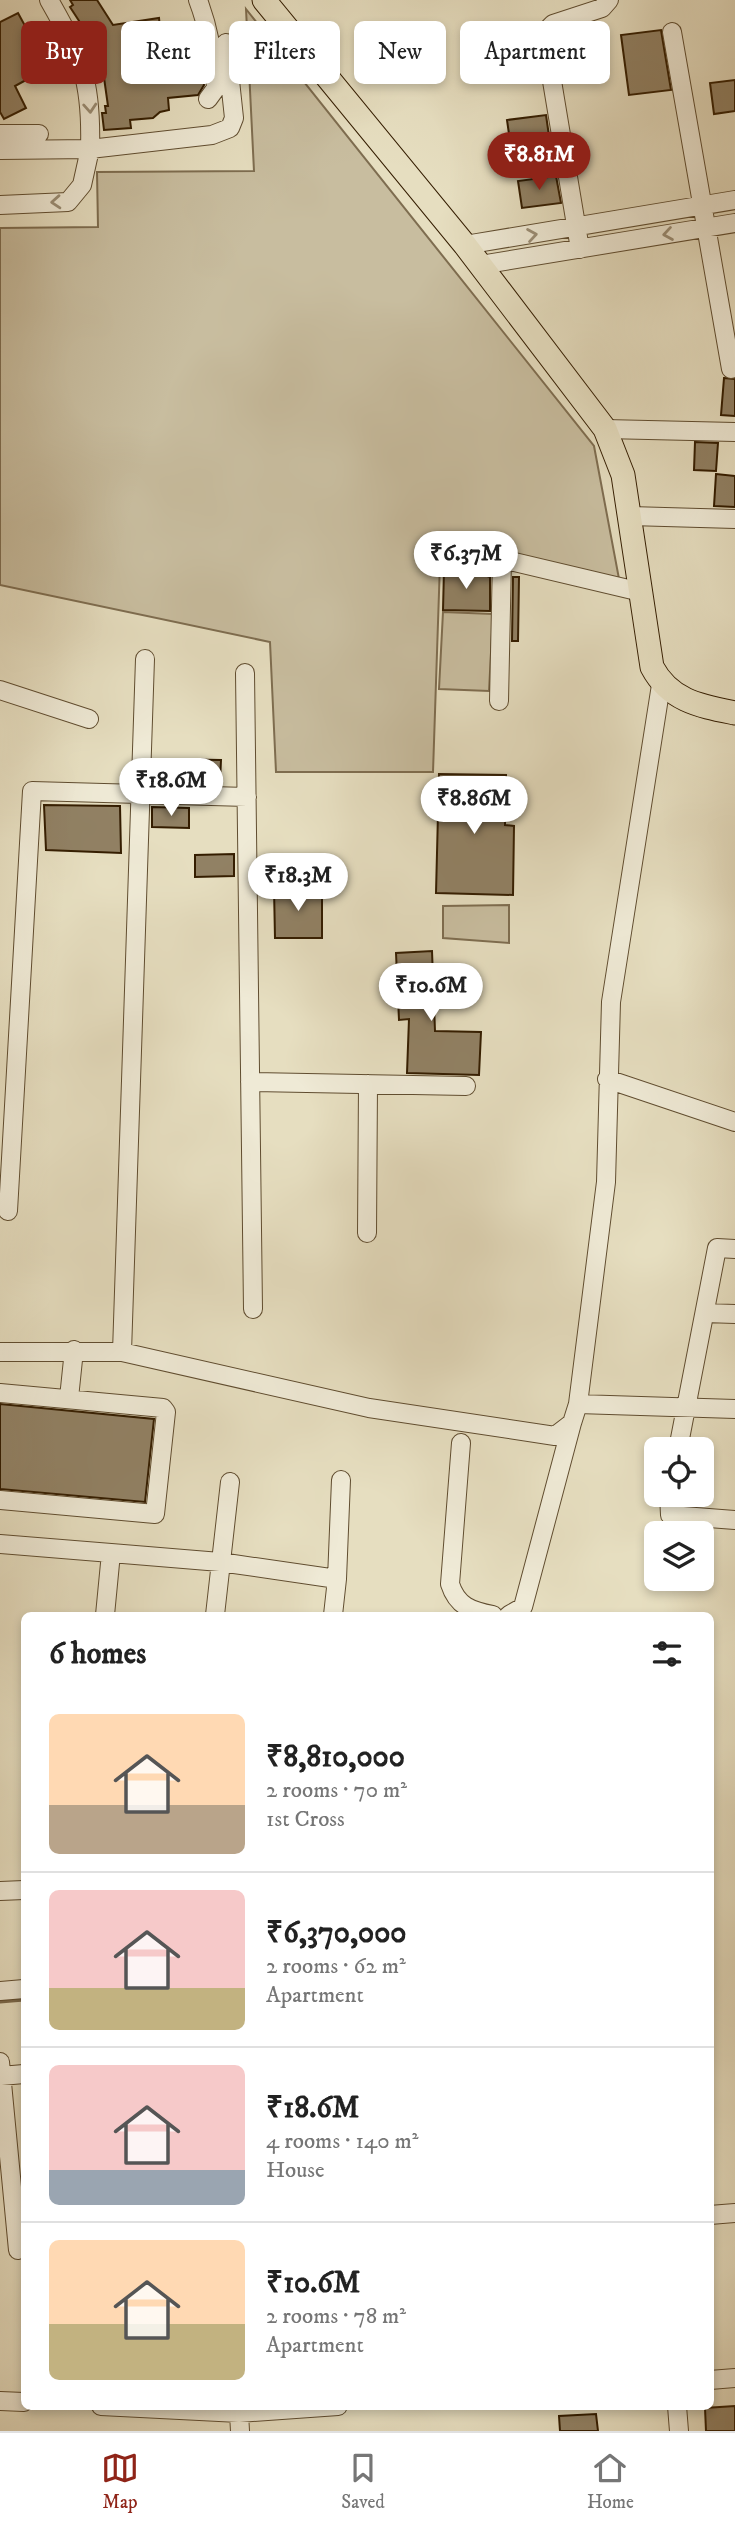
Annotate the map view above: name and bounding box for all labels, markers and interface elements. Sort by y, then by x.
chip: Buy [21,21,107,84]
chip: Rent [121,21,215,84]
chip: Filters [229,21,340,84]
chip: New [354,21,446,84]
chip: Apartment [460,21,610,84]
one-way arrow [82,103,97,114]
pin: ₹8.81M [482,132,596,192]
text: ₹8.81M [503,140,575,169]
one-way arrow [50,194,61,209]
one-way arrow [662,226,674,241]
one-way arrow [526,228,538,243]
pin: ₹6.37M [409,532,523,591]
text: ₹6.37M [430,539,502,568]
pin: ₹18.6M [114,758,228,818]
text: ₹18.6M [135,766,207,795]
pin: ₹8.86M [417,776,531,836]
text: ₹8.86M [437,784,511,813]
pin: ₹18.3M [241,853,355,913]
text: ₹18.3M [264,861,332,890]
pin: ₹10.6M [374,964,488,1023]
text: ₹10.6M [395,971,467,1000]
map controls [644,1437,714,1591]
button: locate [644,1437,714,1507]
button: layers [644,1521,714,1591]
icon: filters [648,1635,686,1673]
text: 6 homes [49,1636,146,1673]
text: ₹8,810,000 [266,1739,405,1776]
icon: home [105,1742,189,1826]
text: 2 rooms · 70 m² [266,1776,407,1805]
text: 1st Cross [266,1805,345,1834]
text: ₹6,370,000 [266,1915,407,1952]
icon: home [105,1918,189,2002]
text: 2 rooms · 62 m² [266,1952,406,1981]
text: Apartment [266,1981,364,2010]
text: ₹18.6M [266,2090,359,2127]
icon: home [105,2093,189,2177]
text: 4 rooms · 140 m² [266,2127,419,2156]
text: House [266,2156,324,2185]
text: ₹10.6M [266,2265,360,2302]
icon: home [105,2268,189,2352]
text: 2 rooms · 78 m² [266,2302,406,2331]
text: Apartment [266,2331,364,2360]
tab: Map [101,2449,139,2514]
tab: Saved [341,2449,385,2514]
tab: Home [587,2449,634,2514]

